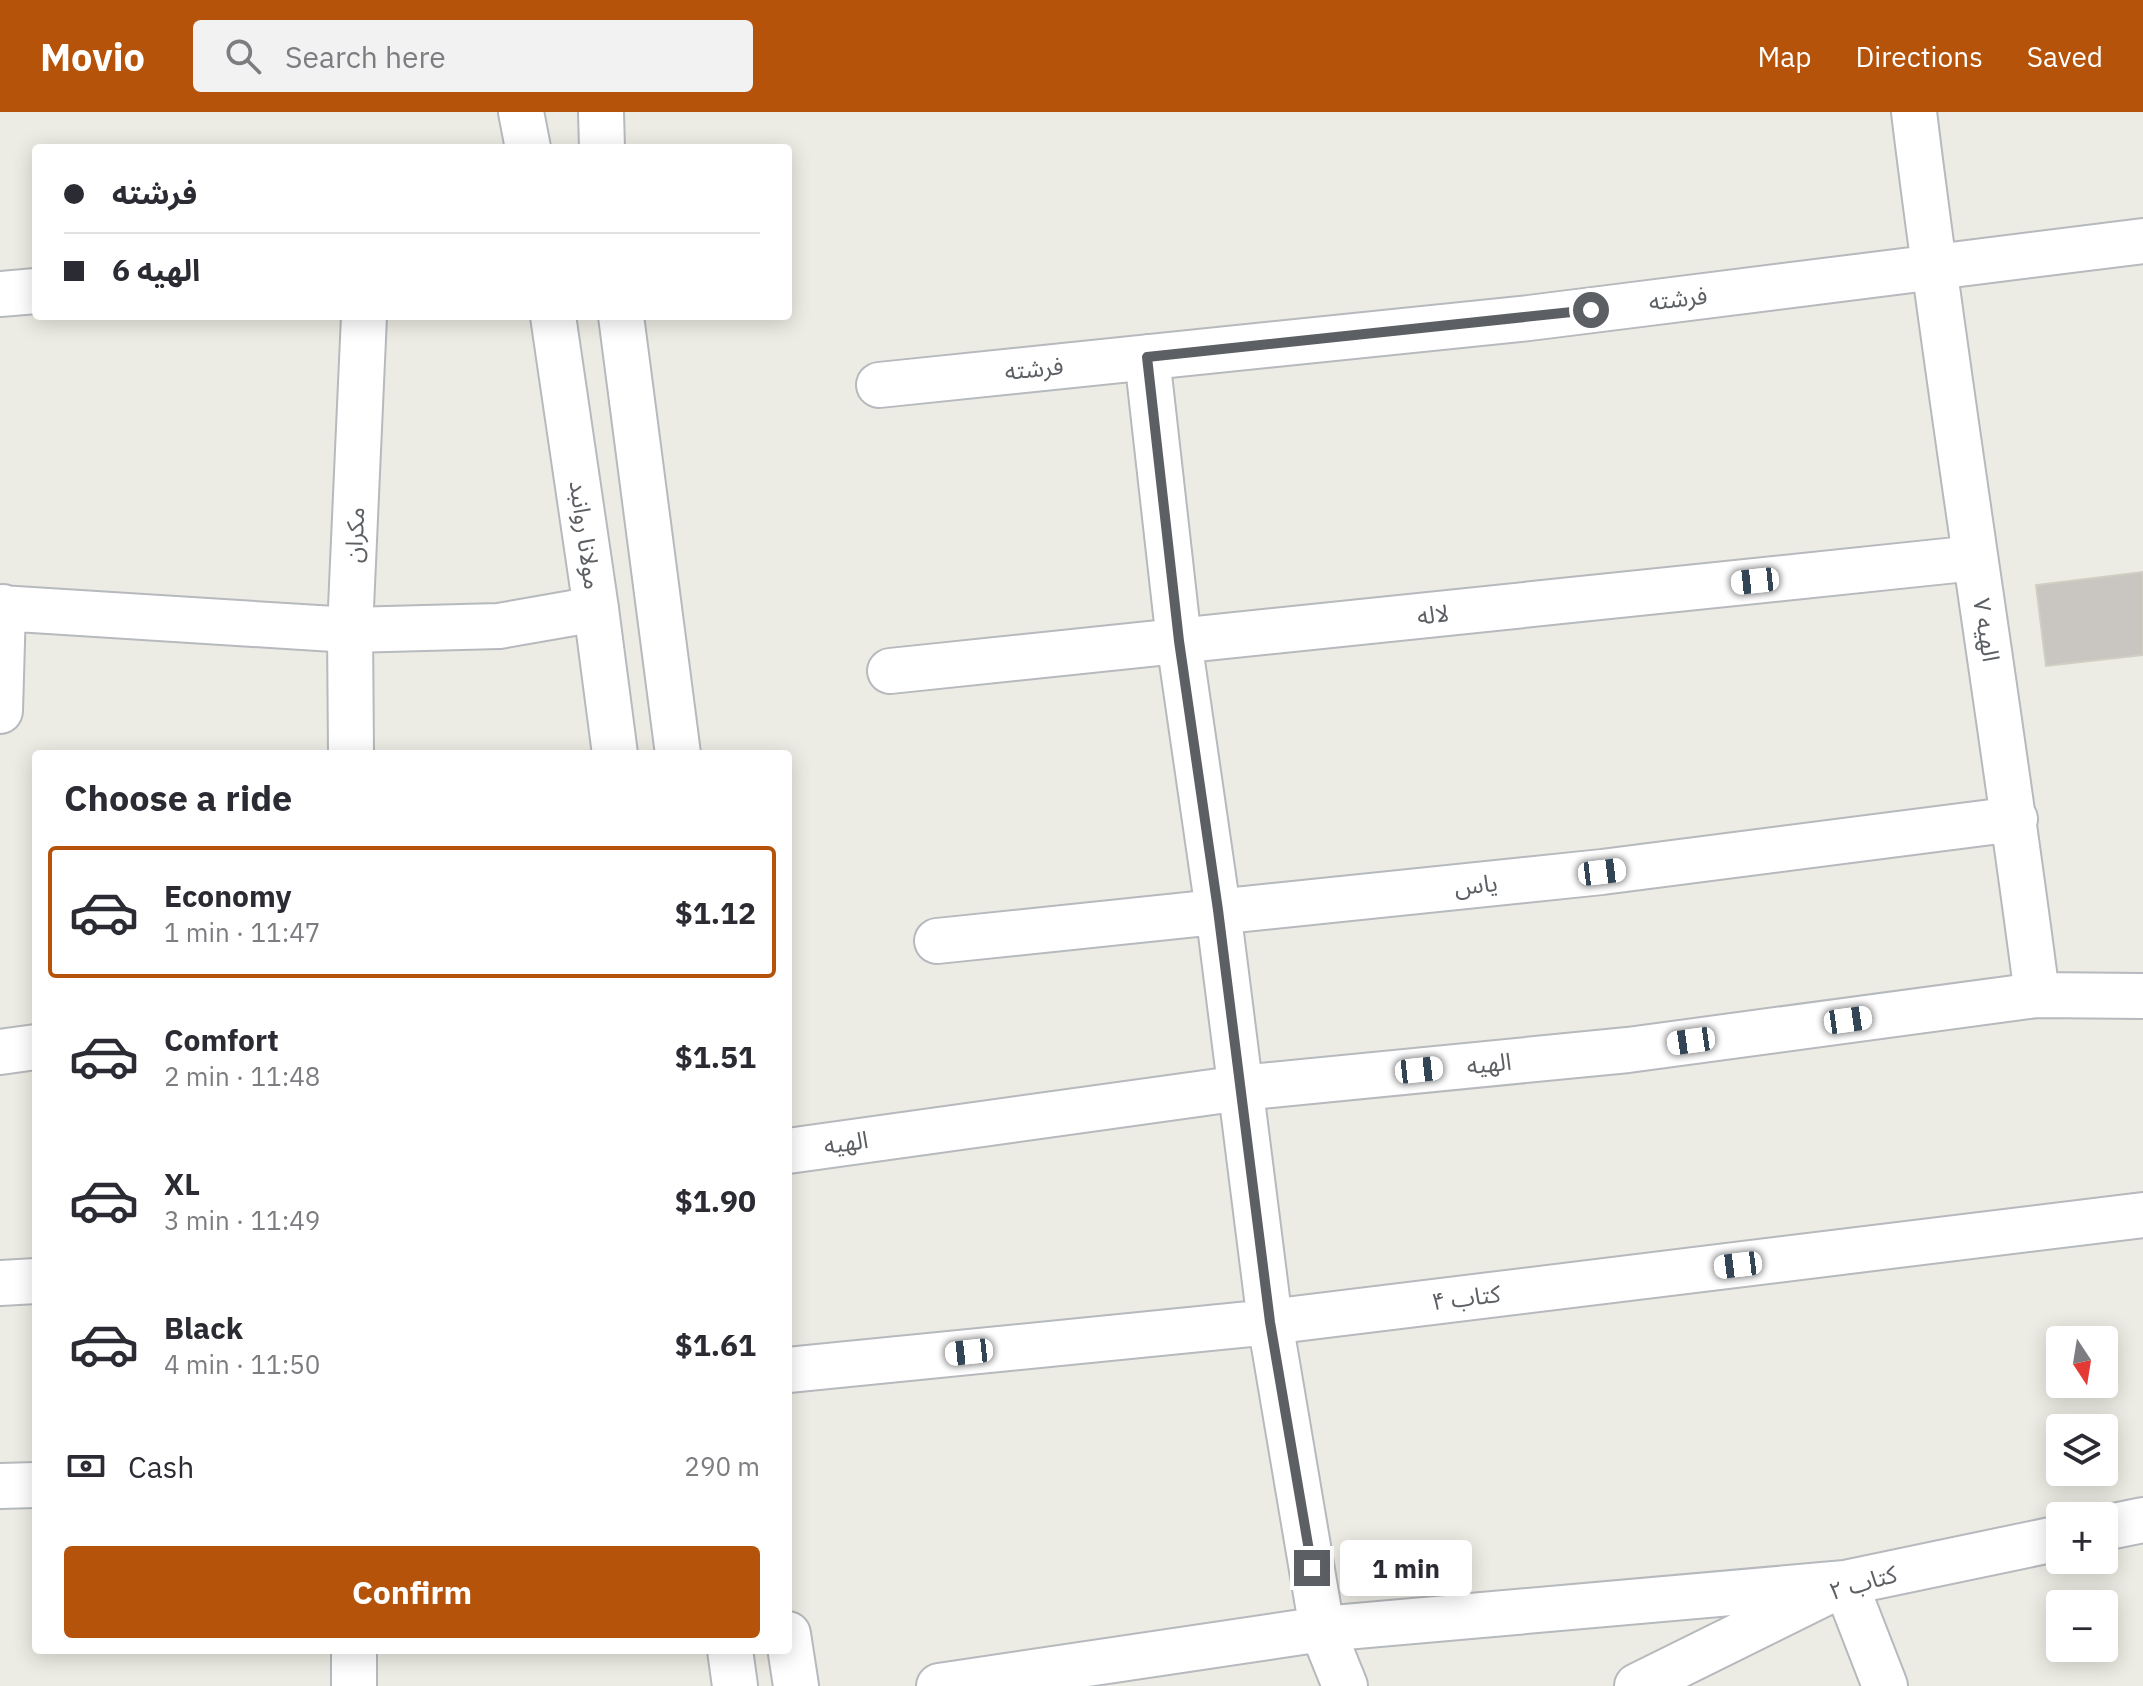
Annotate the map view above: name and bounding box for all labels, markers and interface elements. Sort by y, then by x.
search box [193,20,753,92]
text: Movio [40,32,145,81]
icon: search [221,34,265,78]
text: Search here [285,37,446,76]
text: Map [1757,38,1811,75]
text: Directions [1855,38,1983,75]
text: Saved [2027,38,2103,75]
text: فرشته [112,173,197,212]
text: الهیه 6 [112,250,200,289]
street label: فرشته [1647,279,1709,317]
route start [1573,292,1609,328]
street label: فرشته [1003,349,1065,387]
street label: مولانا روانبد [563,478,609,591]
street label: مکران [337,506,371,564]
car [1730,567,1780,595]
street label: لاله [1415,596,1450,632]
street label: الهیه ۷ [1966,596,2008,664]
text: Choose a ride [64,774,292,821]
car [1577,857,1627,887]
street label: یاس [1453,866,1499,902]
icon: car [68,876,140,948]
text: Economy [164,876,292,915]
text: $1.12 [675,893,756,932]
text: 1 min · 11:47 [164,915,320,949]
car [1823,1005,1873,1035]
icon: car [68,1020,140,1092]
text: Comfort [164,1020,279,1059]
car [1666,1026,1716,1056]
text: $1.51 [675,1037,756,1076]
street label: الهیه [1465,1045,1513,1081]
car [1394,1056,1444,1084]
text: 2 min · 11:48 [164,1059,320,1093]
street label: الهیه [821,1123,870,1161]
icon: car [68,1164,140,1236]
text: XL [164,1164,200,1203]
text: $1.90 [675,1181,756,1220]
text: 3 min · 11:49 [164,1203,320,1237]
car [1713,1250,1763,1280]
street label: کتاب ۴ [1430,1277,1503,1317]
icon: car [68,1308,140,1380]
text: Black [164,1308,243,1347]
text: $1.61 [675,1325,756,1364]
north arrow [2046,1326,2118,1398]
map controls [2046,1326,2118,1662]
car [944,1338,994,1366]
text: 4 min · 11:50 [164,1347,320,1381]
button: layers [2046,1414,2118,1486]
icon: cash [64,1444,108,1488]
text: Cash [128,1447,194,1486]
text: 290 m [684,1449,760,1483]
button: + [2046,1502,2118,1574]
callout: 1 min [1340,1540,1472,1596]
button: Confirm [64,1546,760,1638]
route end [1294,1550,1330,1586]
text: 1 min [1372,1551,1440,1585]
street label: کتاب ۲ [1825,1557,1901,1607]
button: − [2046,1590,2118,1662]

